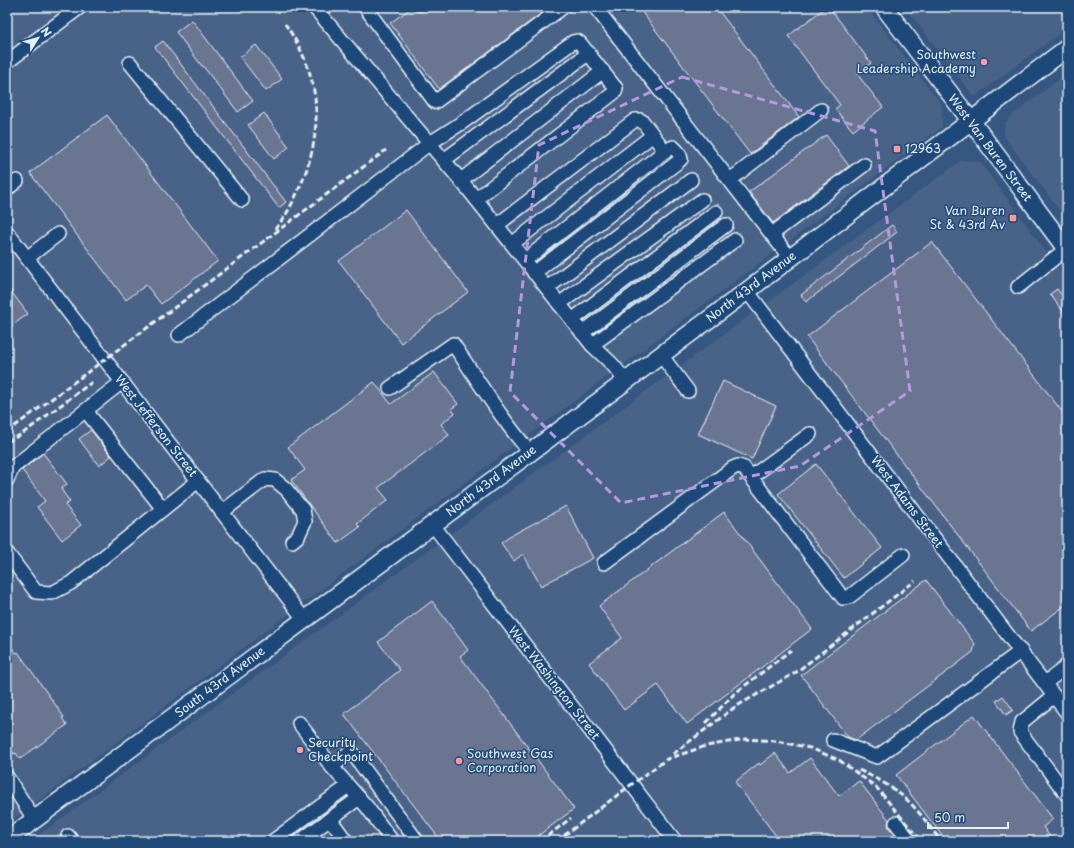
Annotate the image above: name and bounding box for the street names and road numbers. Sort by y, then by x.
street label: West Van Buren Street [944,90,1037,205]
street label: North 43rd Avenue [701,246,800,326]
street label: West Jefferson Street [111,370,203,480]
street label: North 43rd Avenue [441,440,540,520]
street label: West Adams Street [867,452,948,551]
street label: West Washington Street [505,622,605,743]
street label: South 43rd Avenue [171,641,269,721]

